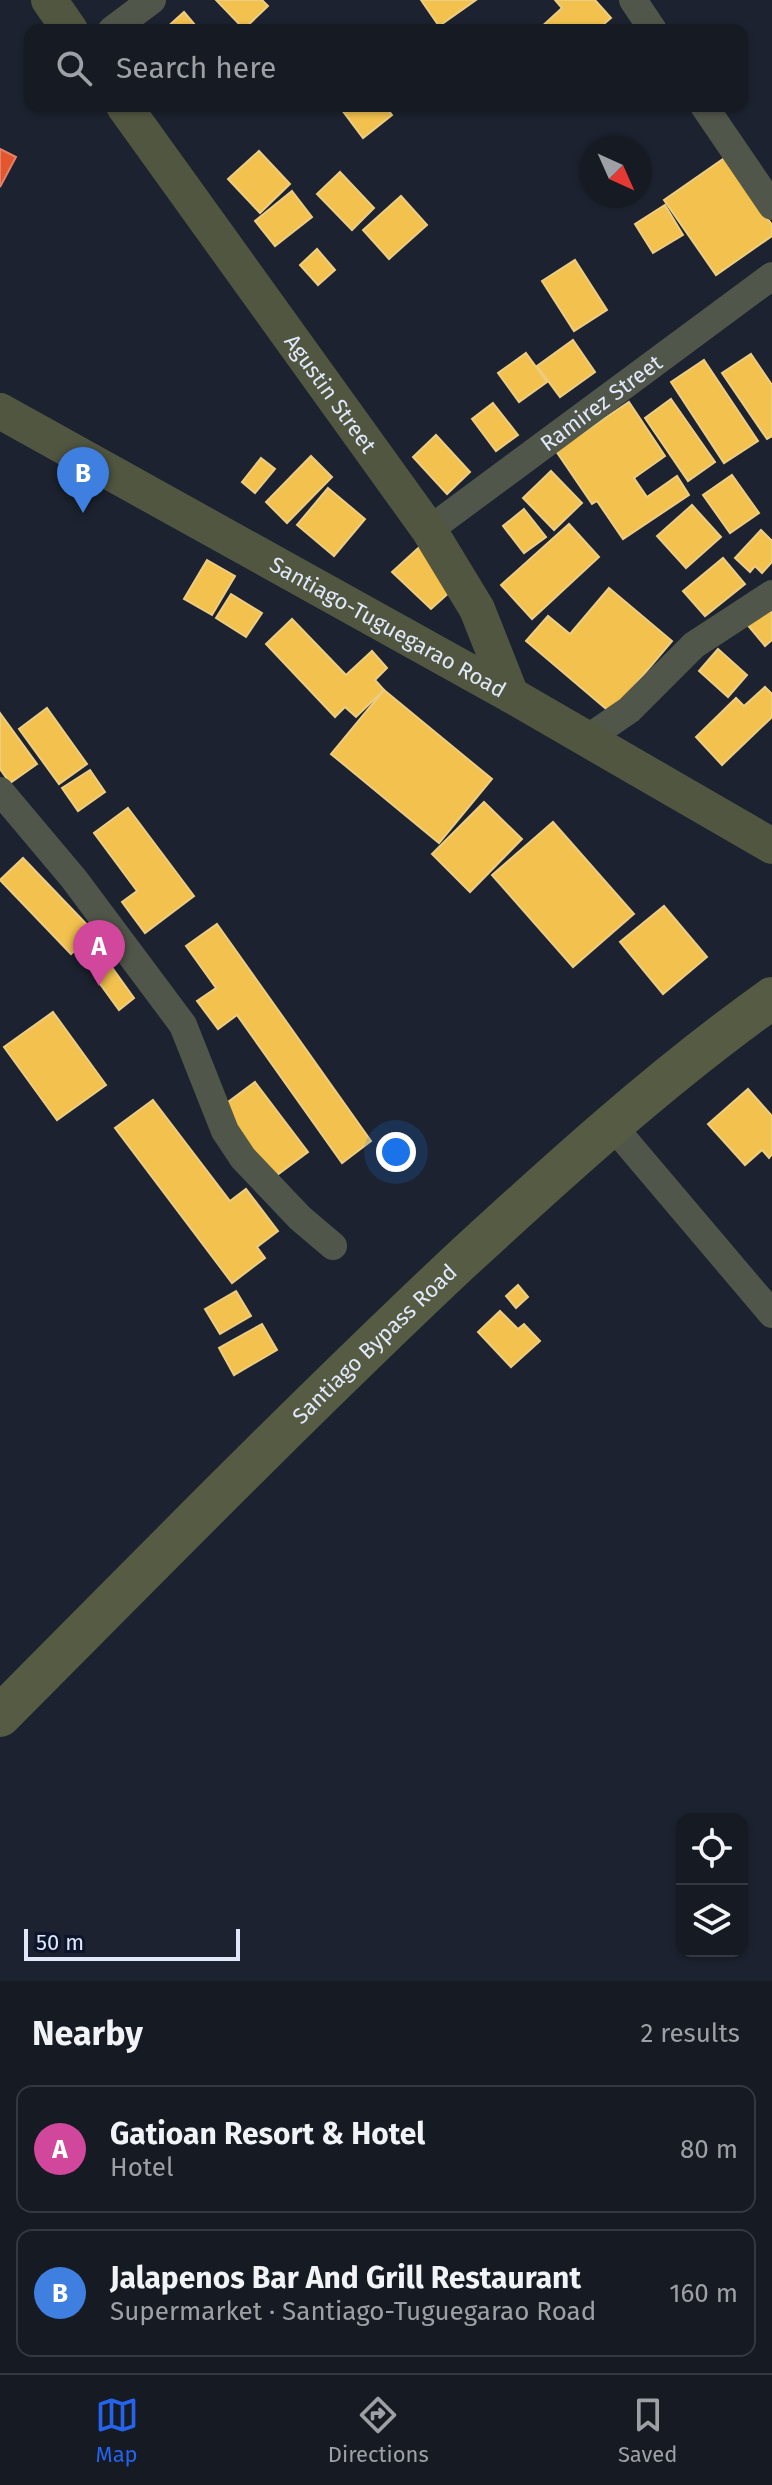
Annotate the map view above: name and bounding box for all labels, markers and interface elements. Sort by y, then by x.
search box [24,24,748,112]
icon: search [52,46,96,90]
text: Search here [116,50,276,86]
north arrow [580,136,652,208]
street label: Agustin Street [279,329,382,458]
street label: Ramirez Street [535,349,668,457]
pin: B [57,447,109,513]
street label: Santiago-Tuguegarao Road [265,551,511,704]
pin: A [73,920,125,986]
your location [376,1132,416,1172]
street label: Santiago Bypass Road [287,1258,463,1430]
map controls [676,1813,748,1957]
button: locate [676,1813,748,1885]
button: layers [676,1885,748,1957]
scale bar [24,1925,240,1961]
text: 50 m [36,1929,84,1956]
text: Nearby [32,2013,143,2054]
text: 2 results [640,2018,740,2049]
text: Gatioan Resort & Hotel [110,2116,425,2152]
text: A [52,2134,68,2165]
text: 80 m [680,2134,738,2165]
text: Hotel [110,2152,174,2183]
text: Jalapenos Bar And Grill Restaurant [110,2260,581,2296]
text: B [52,2278,68,2309]
text: 160 m [669,2278,738,2309]
text: Supermarket · Santiago-Tuguegarao Road [110,2296,596,2327]
tab: Map [95,2393,139,2468]
tab: Directions [328,2393,429,2468]
tab: Saved [618,2393,677,2468]

